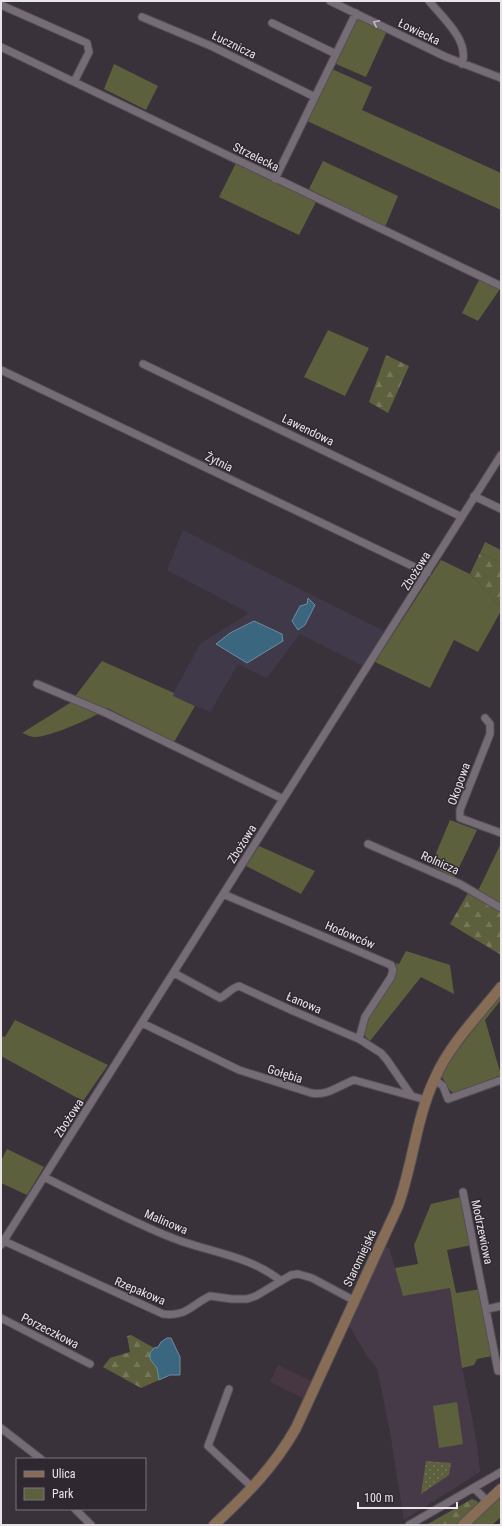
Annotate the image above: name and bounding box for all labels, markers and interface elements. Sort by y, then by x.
street label: Łowiecka [396,16,442,48]
one-way arrow [373,20,380,28]
street label: Łucznicza [210,28,259,62]
street label: Strzelecka [231,140,281,174]
street label: Lawendowa [280,411,337,449]
street label: Żytnia [203,448,236,475]
street label: Zbożowa [399,549,433,593]
street label: Okopowa [445,761,473,807]
street label: Zbożowa [225,822,259,866]
street label: Rolnicza [419,848,461,878]
street label: Hodowców [323,918,377,952]
street label: Łanowa [284,989,324,1017]
street label: Gołębia [266,1062,305,1086]
street label: Zbożowa [51,1096,87,1140]
street label: Modrzewiowa [468,1198,496,1266]
street label: Malinowa [142,1207,190,1237]
street label: Staromiejska [341,1227,380,1289]
street label: Rzepakowa [112,1274,168,1308]
street label: Porzeczkowa [19,1310,81,1352]
legend [16,1458,146,1510]
text: Ulica [52,1467,76,1481]
scale bar [358,1484,457,1510]
text: Park [52,1487,74,1501]
text: 100 m [364,1491,394,1505]

